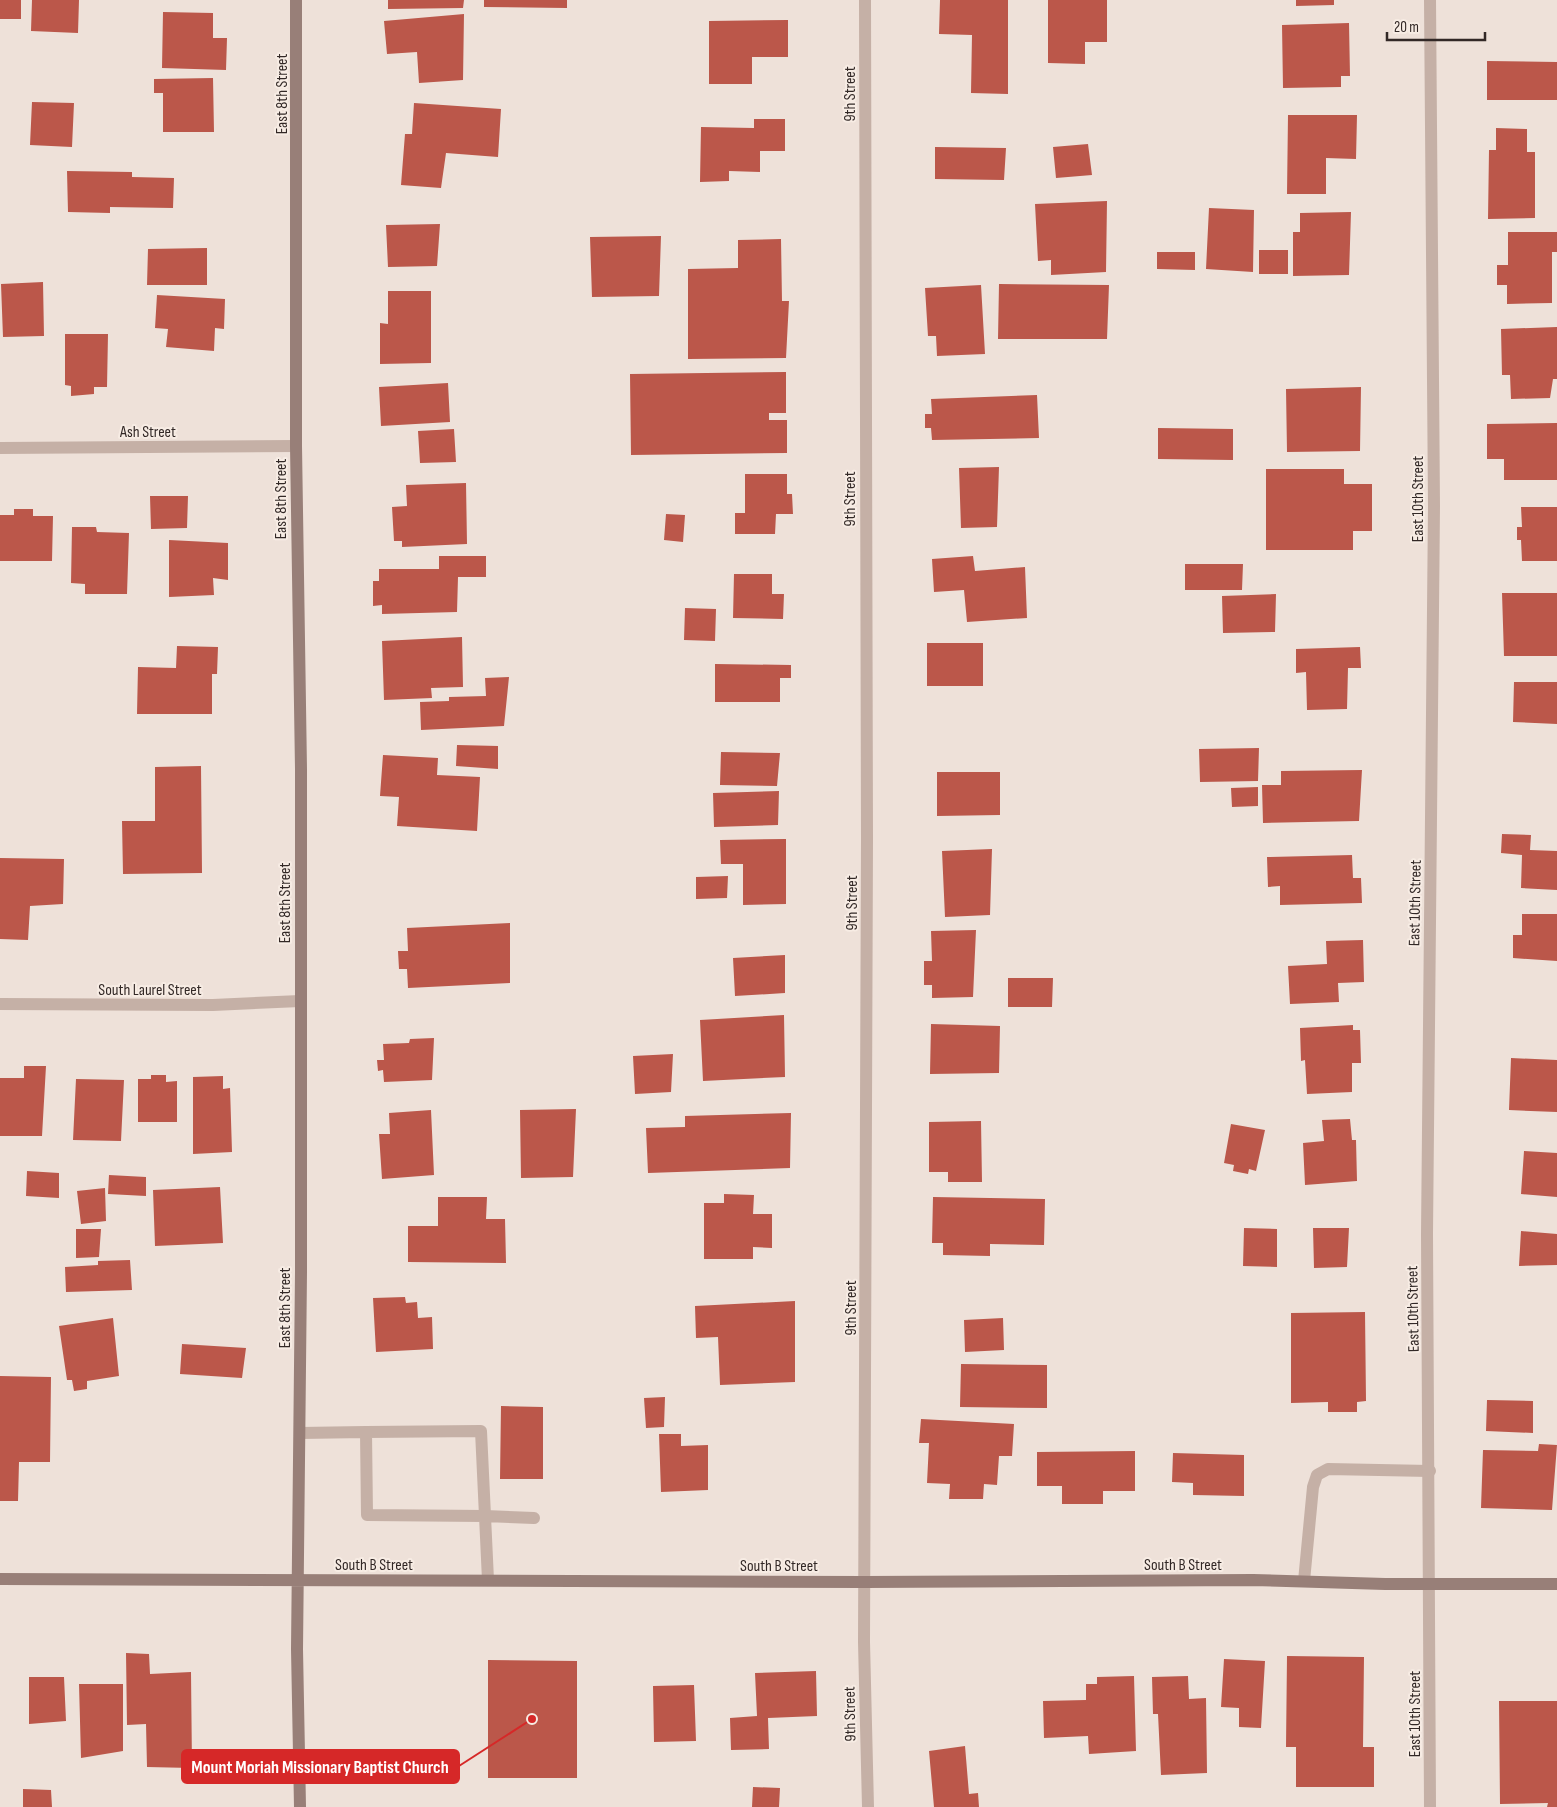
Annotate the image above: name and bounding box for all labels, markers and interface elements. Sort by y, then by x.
scale bar [1387,10,1484,42]
text: 20 m [1394,18,1419,37]
street label: East 8th Street [273,54,292,134]
street label: 9th Street [841,66,860,122]
street label: Ash Street [119,423,176,442]
street label: East 10th Street [1409,456,1428,542]
street label: East 8th Street [272,459,291,539]
street label: 9th Street [841,471,860,527]
street label: East 10th Street [1405,860,1426,946]
street label: East 8th Street [276,863,295,943]
street label: 9th Street [843,875,862,931]
street label: South Laurel Street [98,981,202,1000]
street label: East 10th Street [1403,1265,1424,1352]
street label: East 8th Street [276,1268,295,1348]
street label: 9th Street [842,1280,861,1336]
street label: South B Street [335,1556,413,1575]
street label: South B Street [1144,1556,1222,1575]
street label: South B Street [740,1557,818,1576]
street label: East 10th Street [1406,1671,1425,1757]
street label: 9th Street [841,1686,860,1742]
callout: Mount Moriah Missionary Baptist Church [182,1750,459,1783]
text: Mount Moriah Missionary Baptist Church [191,1757,449,1778]

